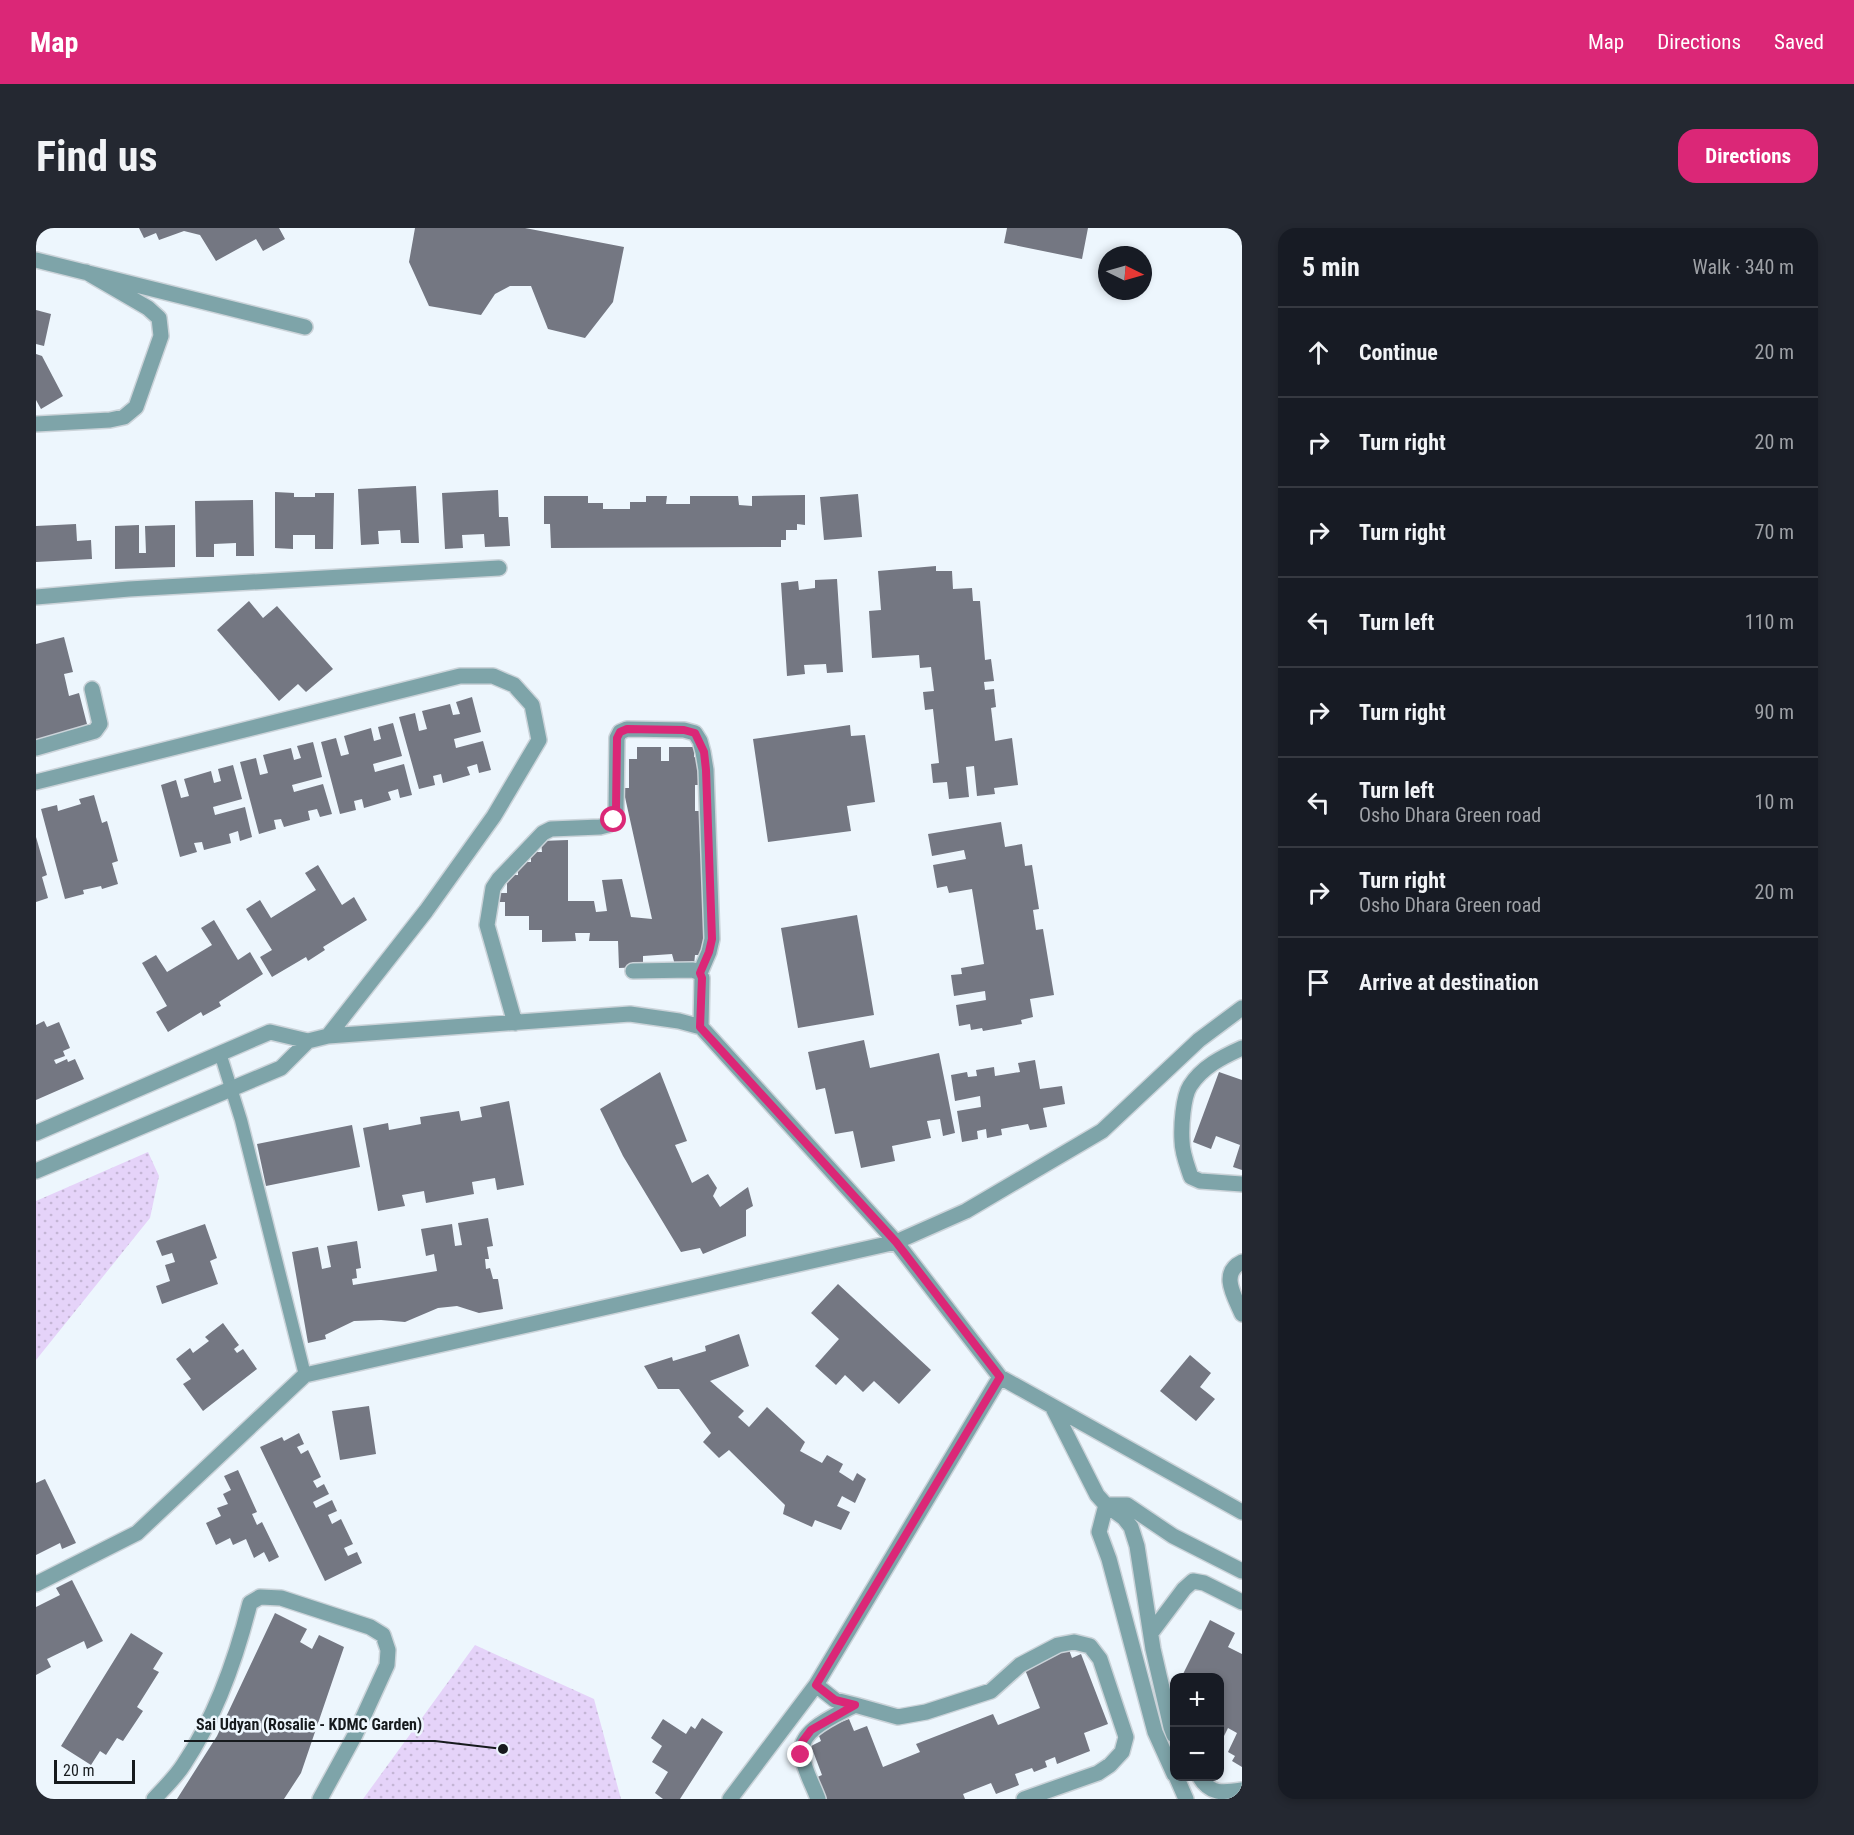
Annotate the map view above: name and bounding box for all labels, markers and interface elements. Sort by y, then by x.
text: Map [30,26,78,59]
text: Map [1588,30,1624,54]
text: Directions [1657,30,1741,54]
text: Saved [1774,30,1824,54]
button: Directions [1678,129,1818,183]
text: Find us [36,132,157,181]
north arrow [1098,246,1152,300]
text: 5 min [1302,252,1360,282]
text: Walk · 340 m [1693,255,1794,279]
icon: ahead [1302,336,1335,369]
text: Continue [1359,340,1438,365]
text: 20 m [1755,340,1794,364]
icon: right [1302,426,1335,459]
text: Turn right [1359,430,1446,455]
text: 20 m [1755,430,1794,454]
icon: right [1302,516,1335,549]
text: Turn right [1359,520,1446,545]
text: 70 m [1755,520,1794,544]
icon: left [1302,606,1335,639]
text: Turn left [1359,610,1434,635]
text: 110 m [1745,610,1794,634]
icon: right [1302,696,1335,729]
text: Turn right [1359,700,1446,725]
text: 90 m [1755,700,1794,724]
text: Turn left [1359,778,1434,803]
icon: left [1302,786,1335,819]
text: 10 m [1755,790,1794,814]
text: Osho Dhara Green road [1359,803,1541,827]
route start [600,806,626,832]
text: Turn right [1359,868,1446,893]
icon: right [1302,876,1335,909]
text: 20 m [1755,880,1794,904]
text: Osho Dhara Green road [1359,893,1541,917]
icon: arrive [1302,966,1335,999]
text: Arrive at destination [1359,970,1539,995]
map controls [1170,1673,1224,1781]
button: + [1170,1673,1224,1727]
callout: Sai Udyan (Rosalie - KDMC Garden) [184,1707,435,1741]
text: Sai Udyan (Rosalie - KDMC Garden) [196,1715,422,1734]
button: − [1170,1727,1224,1781]
route end [787,1741,813,1767]
scale bar [54,1757,135,1784]
text: 20 m [63,1761,95,1780]

